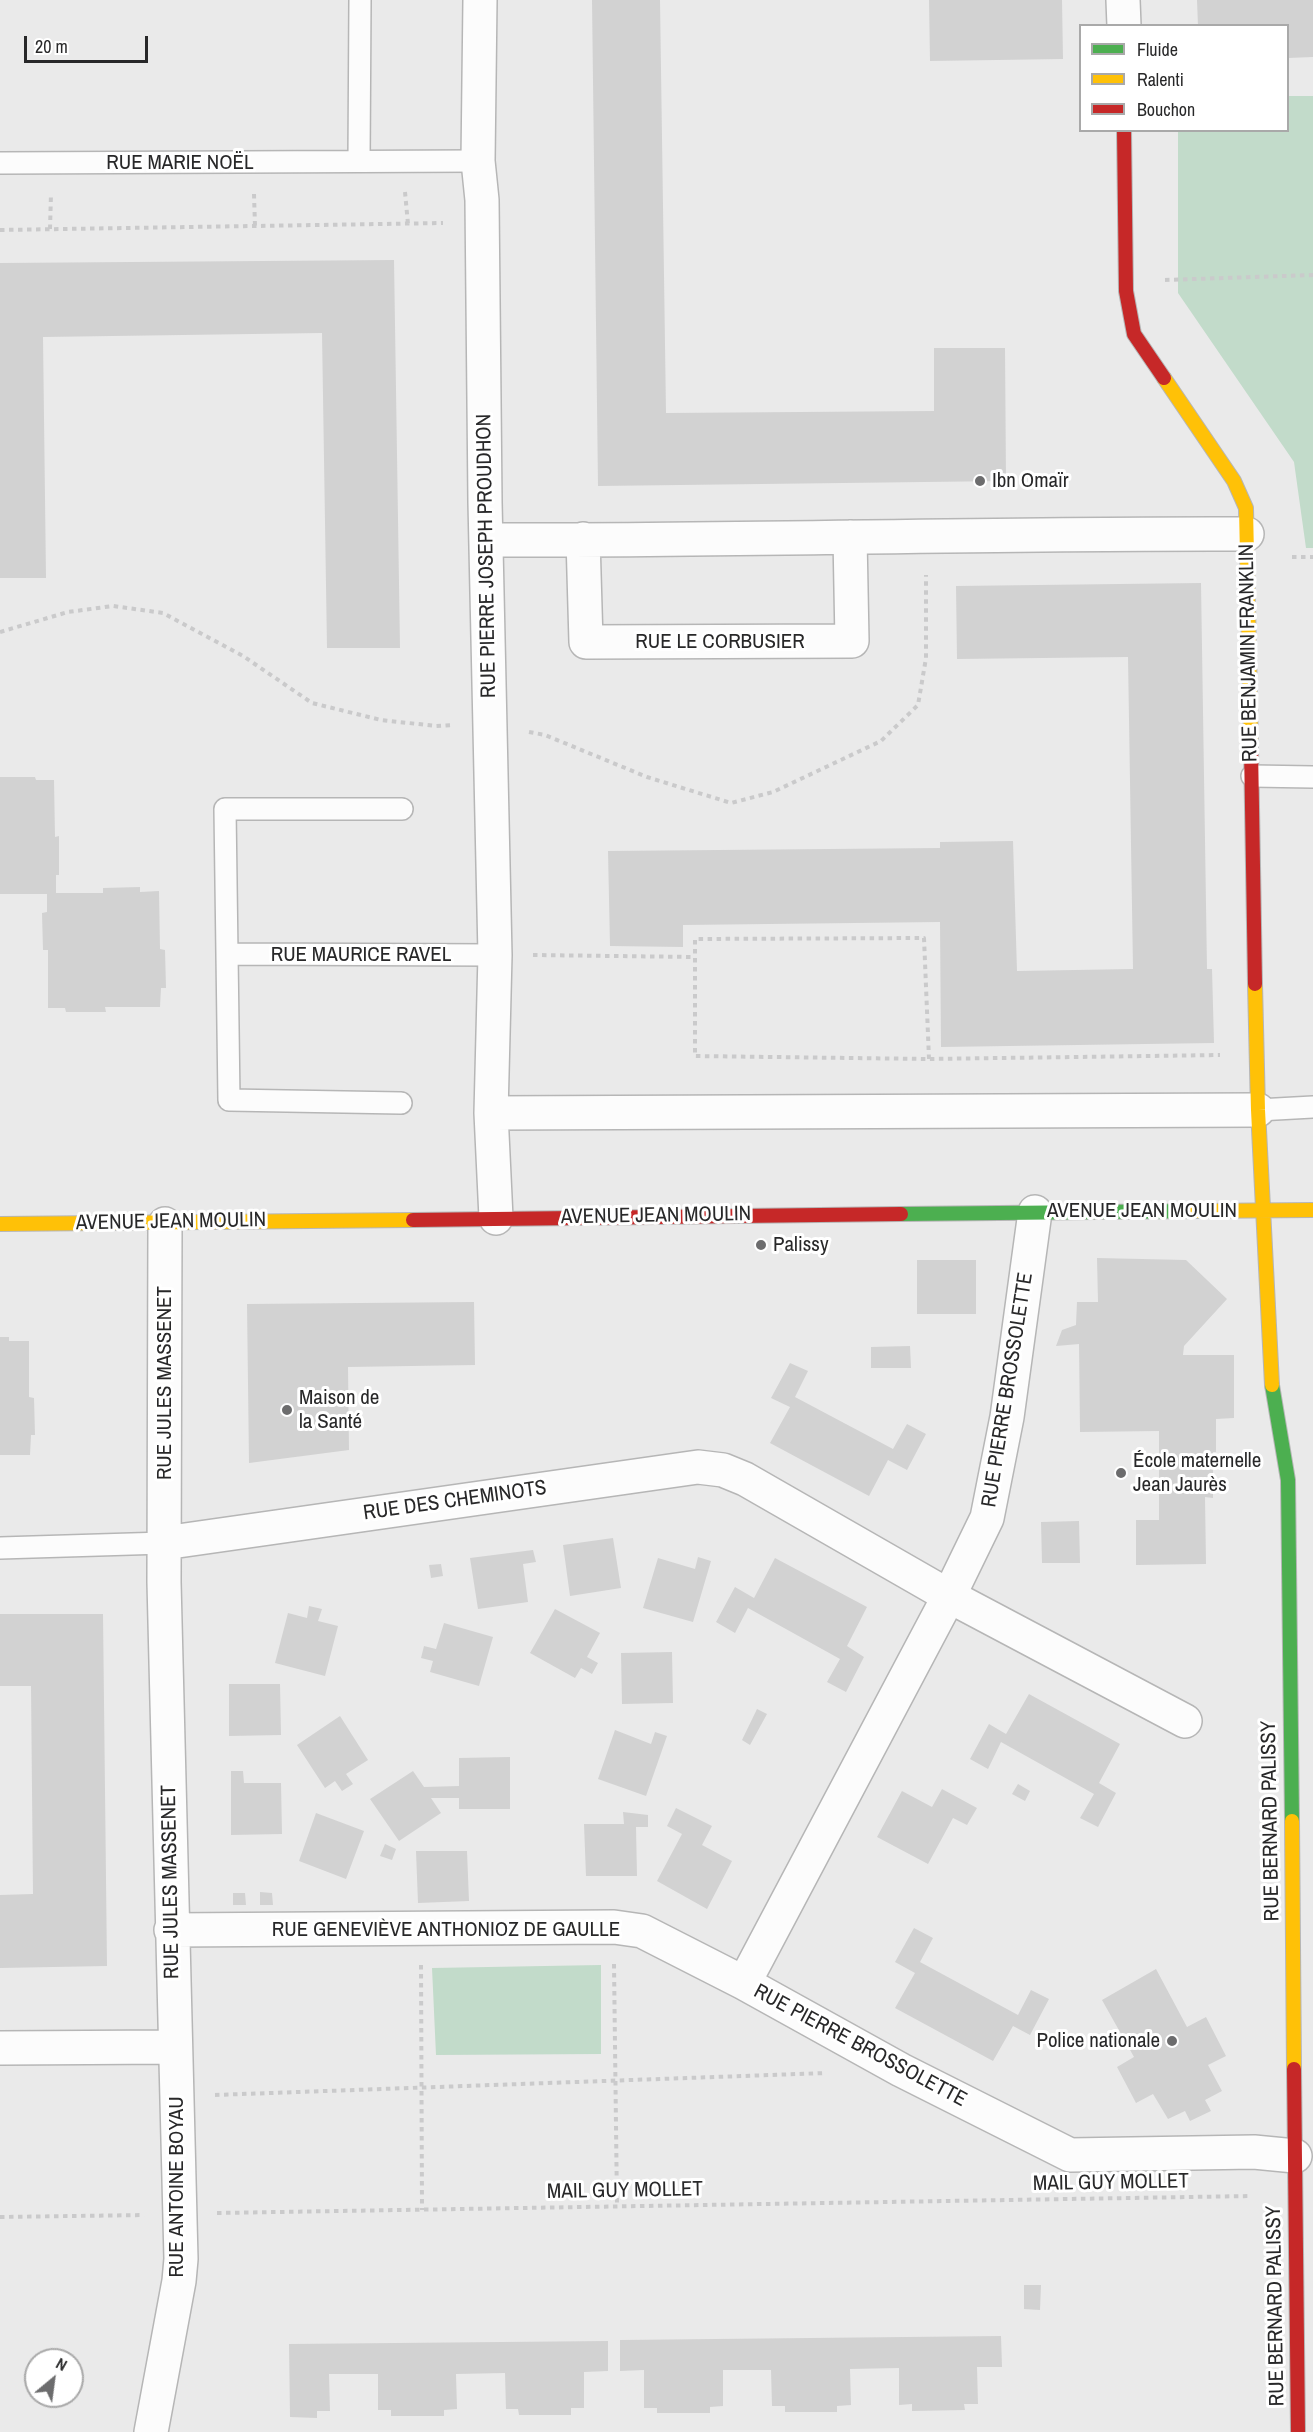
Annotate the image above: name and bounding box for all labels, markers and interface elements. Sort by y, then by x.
scale bar [27,24,152,62]
legend [1079,24,1289,132]
text: 20 m [35,34,68,59]
text: Fluide [1137,37,1178,62]
text: Ralenti [1137,67,1184,92]
text: Bouchon [1137,97,1195,122]
street label: RUE MARIE NOËL [106,150,254,176]
street label: RUE PIERRE JOSEPH PROUDHON [472,414,502,698]
place label: Ibn Omaïr [992,468,1069,494]
marker: Ibn Omaïr [973,474,987,488]
street label: RUE BENJAMIN FRANKLIN [1234,544,1264,762]
street label: RUE LE CORBUSIER [635,629,805,655]
street label: RUE MAURICE RAVEL [271,942,451,968]
street label: AVENUE JEAN MOULIN [1047,1198,1237,1224]
street label: AVENUE JEAN MOULIN [561,1202,751,1230]
street label: AVENUE JEAN MOULIN [76,1208,266,1236]
place label: Palissy [773,1232,829,1258]
marker: Palissy [754,1238,768,1252]
street label: RUE PIERRE BROSSOLETTE [977,1271,1039,1509]
street label: RUE JULES MASSENET [152,1286,178,1480]
place label: Maison de la Santé [299,1385,379,1435]
marker: Maison de la Santé [280,1403,294,1417]
place label: École maternelle Jean Jaurès [1133,1448,1261,1498]
marker: École maternelle Jean Jaurès [1114,1466,1128,1480]
street label: RUE DES CHEMINOTS [362,1476,548,1526]
street label: RUE BERNARD PALISSY [1257,1720,1285,1922]
street label: RUE JULES MASSENET [157,1785,185,1979]
street label: RUE GENEVIÈVE ANTHONIOZ DE GAULLE [272,1917,620,1943]
street label: RUE PIERRE BROSSOLETTE [749,1979,971,2113]
place label: Police nationale [1036,2028,1160,2054]
marker: Police nationale [1165,2034,1179,2048]
street label: RUE ANTOINE BOYAU [164,2096,190,2278]
street label: MAIL GUY MOLLET [1033,2169,1189,2197]
street label: MAIL GUY MOLLET [547,2177,703,2205]
street label: RUE BERNARD PALISSY [1262,2205,1290,2407]
north arrow [24,2348,84,2408]
text: N [52,2352,71,2376]

